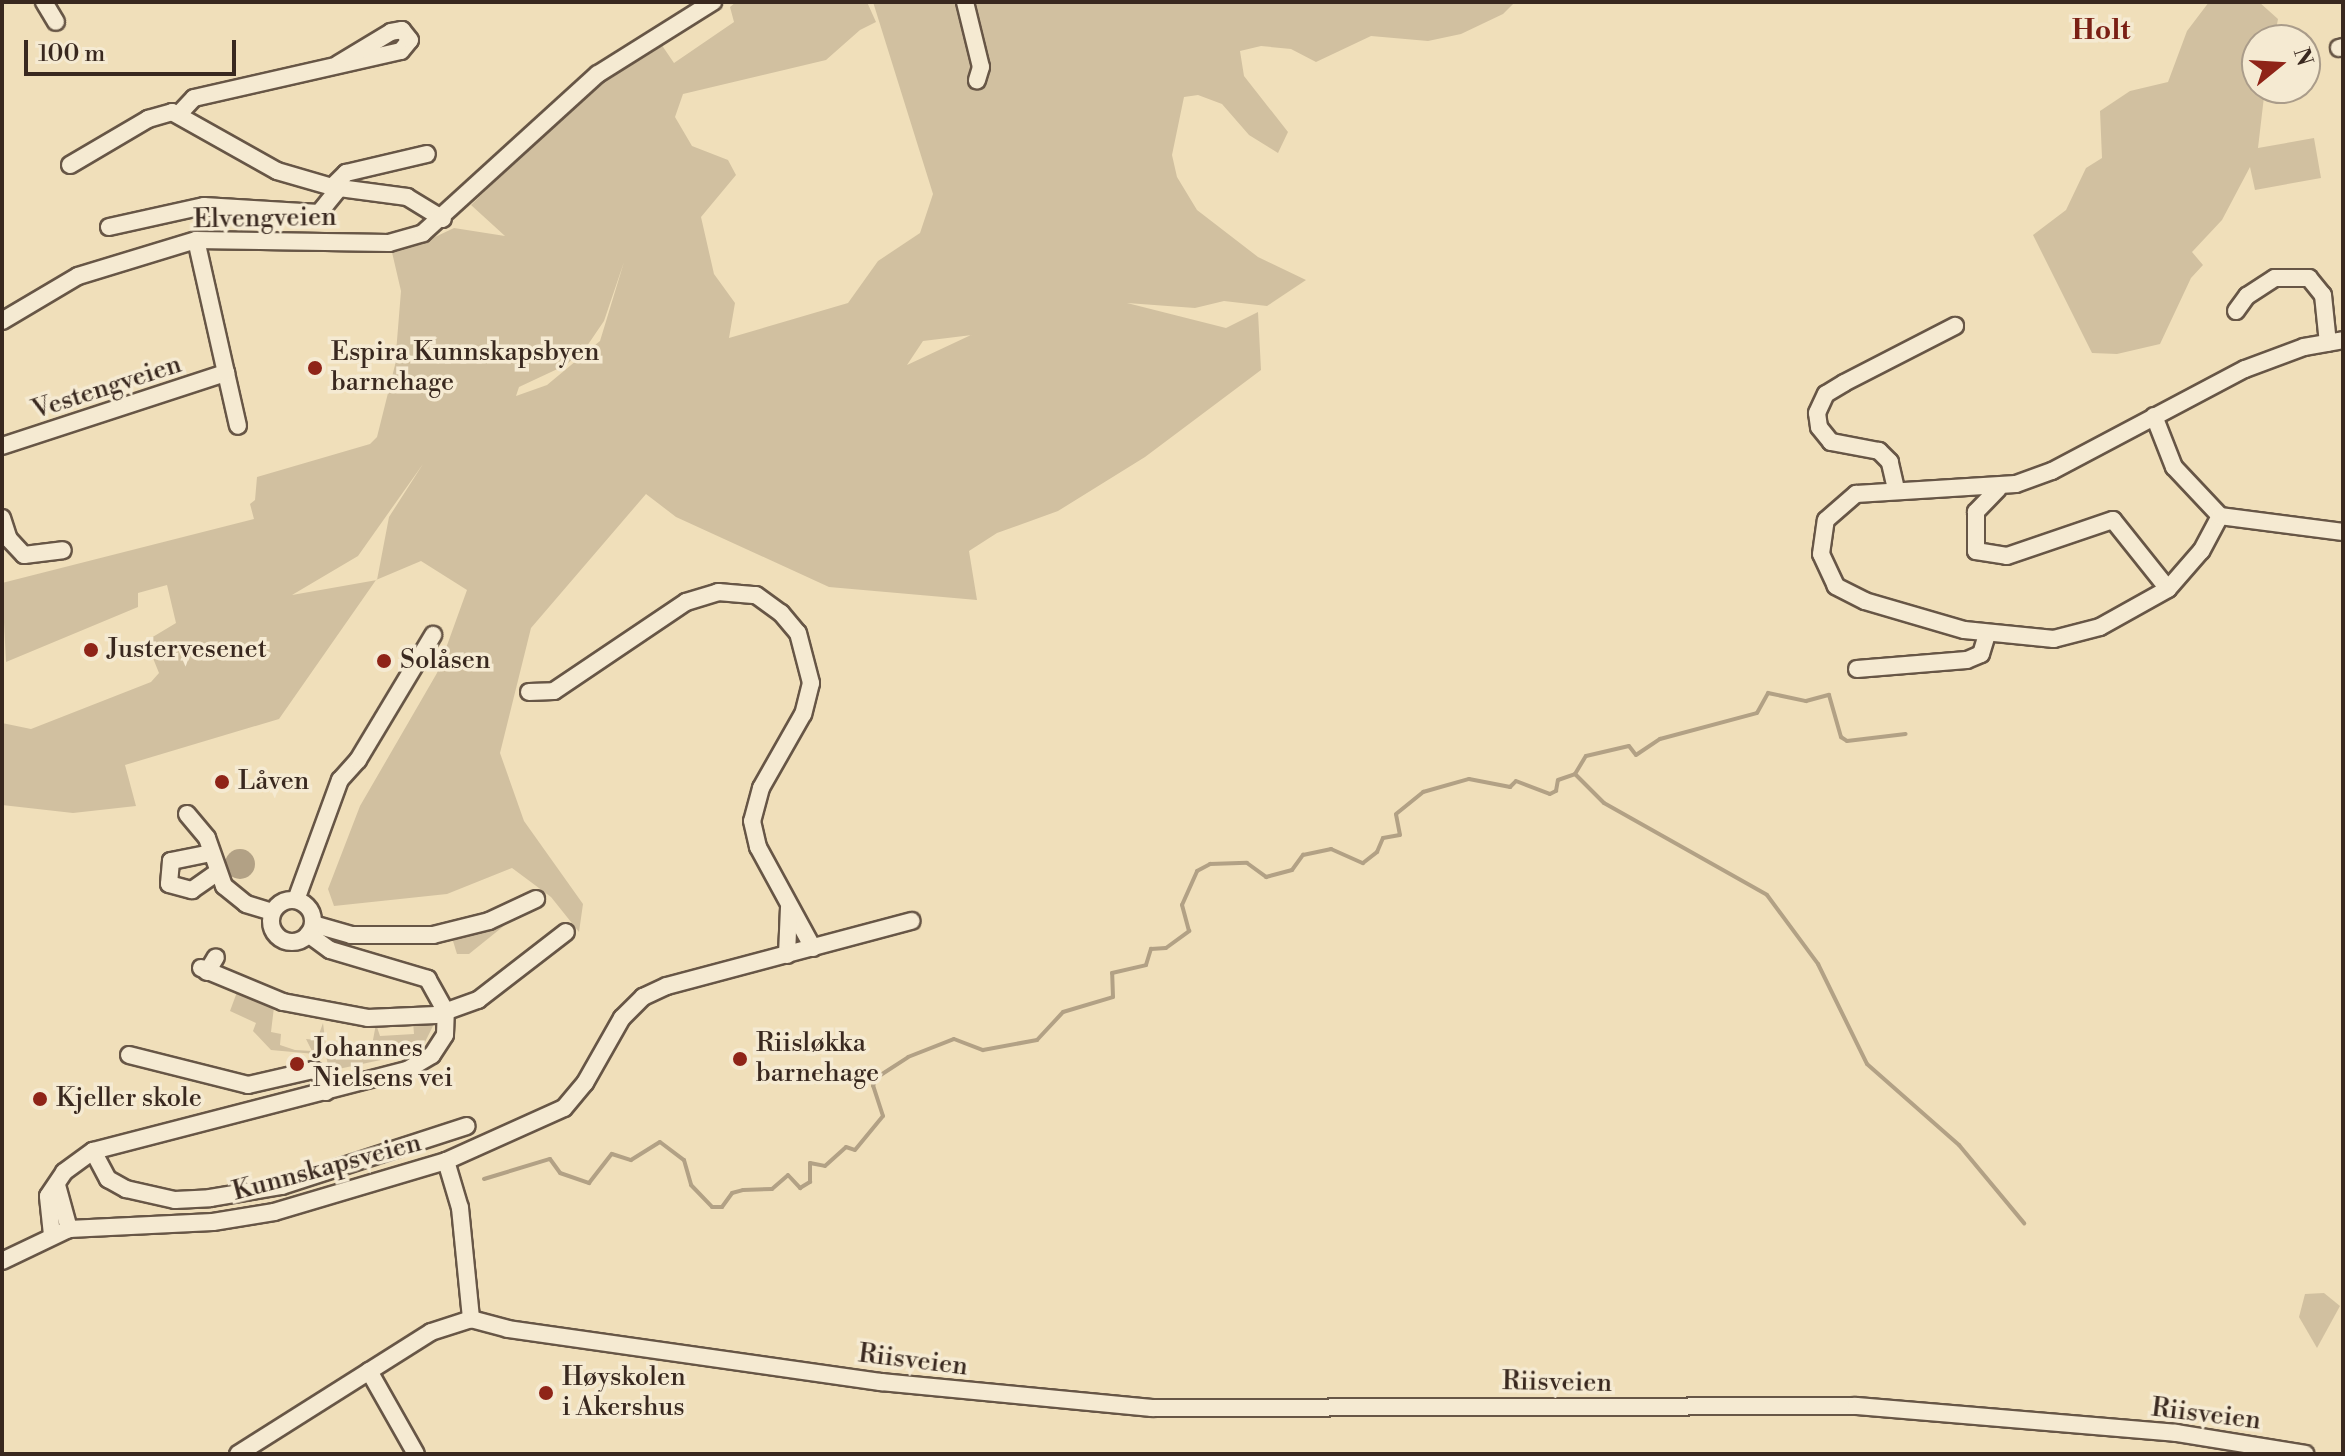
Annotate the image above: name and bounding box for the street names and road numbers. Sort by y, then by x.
street label: Elvengveien [193,202,337,236]
street label: Vestengveien [28,349,186,427]
street label: Kunnskapsveien [229,1128,425,1208]
street label: Riisveien [857,1339,969,1383]
street label: Riisveien [1502,1366,1612,1400]
street label: Riisveien [2150,1393,2262,1437]

